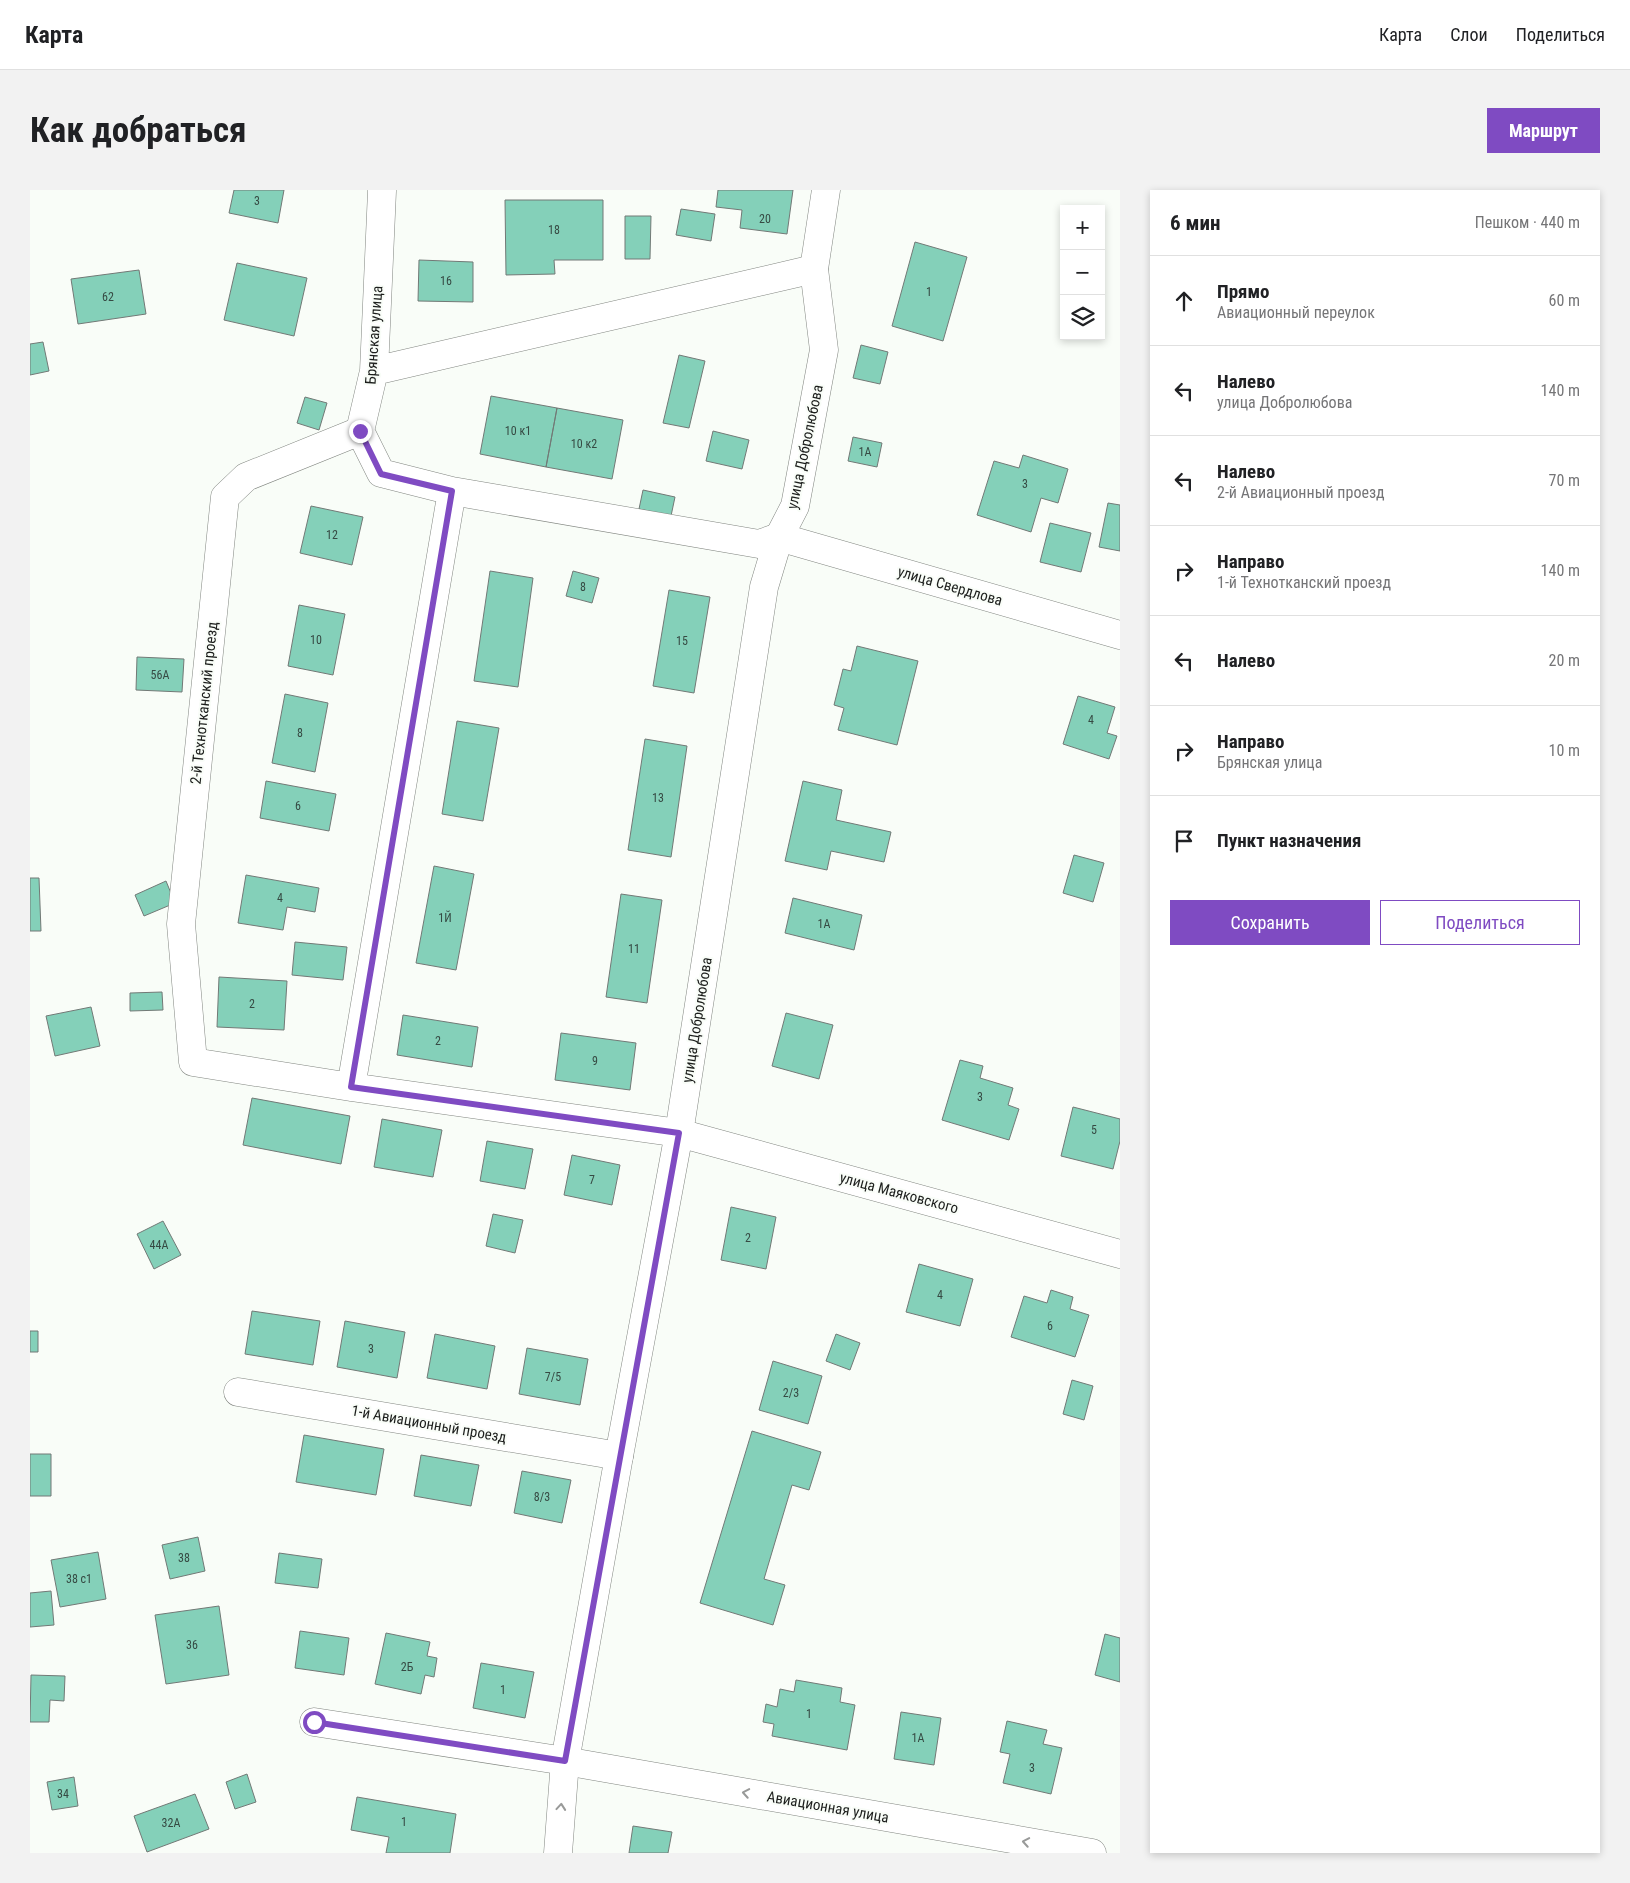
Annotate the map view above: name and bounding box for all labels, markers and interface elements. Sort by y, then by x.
text: Карта [25,21,83,49]
text: Карта [1379,24,1422,45]
text: Слои [1450,24,1488,45]
text: Поделиться [1516,24,1605,45]
button: Маршрут [1487,108,1600,153]
text: Как добраться [30,110,246,151]
house number: 3 [254,194,260,208]
map controls [1060,205,1105,340]
button: + [1060,205,1105,250]
text: 6 мин [1170,211,1220,235]
house number: 20 [759,212,771,226]
text: Пешком · 440 m [1475,213,1580,232]
house number: 18 [548,223,560,237]
button: − [1060,250,1105,295]
house number: 16 [440,274,452,288]
text: Прямо [1217,280,1270,303]
street label: Брянская улица [362,285,386,385]
house number: 1 [926,285,932,299]
icon: ahead [1170,287,1198,315]
house number: 62 [102,290,114,304]
text: 60 m [1548,291,1580,310]
button: layers [1060,295,1105,340]
text: Авиационный переулок [1217,303,1375,322]
text: Налево [1217,370,1275,393]
icon: left [1170,377,1198,405]
text: 140 m [1541,381,1580,400]
street label: улица Добролюбова [783,383,827,511]
text: улица Добролюбова [1217,393,1352,412]
route end [349,420,372,443]
house number: 10 к1 [505,424,531,438]
house number: 10 к2 [571,437,597,451]
house number: 1А [859,445,872,459]
text: Налево [1217,460,1275,483]
icon: left [1170,467,1198,495]
text: 70 m [1548,471,1580,490]
house number: 3 [1022,477,1028,491]
text: 2-й Авиационный проезд [1217,483,1385,502]
house number: 12 [326,528,338,542]
text: Направо [1217,550,1284,573]
icon: right [1170,557,1198,585]
text: 140 m [1541,561,1580,580]
street label: улица Свердлова [896,562,1004,610]
text: 1-й Технотканский проезд [1217,573,1391,592]
house number: 8 [580,580,586,594]
street label: 2-й Технотканский проезд [187,621,221,785]
house number: 10 [310,633,322,647]
house number: 15 [676,634,688,648]
icon: left [1170,647,1198,675]
text: Налево [1217,649,1275,672]
text: 20 m [1548,651,1580,670]
house number: 56А [151,668,169,682]
house number: 4 [1088,713,1094,727]
house number: 8 [297,726,303,740]
text: Направо [1217,730,1284,753]
icon: right [1170,737,1198,765]
text: 10 m [1548,741,1580,760]
text: Брянская улица [1217,753,1322,772]
house number: 13 [652,791,664,805]
house number: 6 [295,799,301,813]
icon: arrive [1170,827,1198,855]
text: Пункт назначения [1217,829,1361,852]
house number: 4 [277,891,283,905]
button: Сохранить [1170,900,1370,945]
button: Поделиться [1380,900,1580,945]
house number: 1Й [438,910,452,925]
house number: 1А [818,917,831,931]
house number: 11 [628,942,640,956]
street label: улица Добролюбова [678,956,716,1084]
house number: 2 [249,997,255,1011]
house number: 2 [435,1034,441,1048]
house number: 9 [592,1054,598,1068]
house number: 3 [977,1090,983,1104]
house number: 5 [1091,1123,1097,1137]
street label: улица Маяковского [838,1169,960,1217]
house number: 7 [589,1173,595,1187]
house number: 2 [745,1231,751,1245]
house number: 44А [150,1238,168,1252]
house number: 4 [937,1288,943,1302]
house number: 6 [1047,1319,1053,1333]
house number: 3 [368,1342,374,1356]
house number: 7/5 [545,1370,561,1384]
house number: 2/3 [783,1386,799,1400]
street label: 1-й Авиационный проезд [350,1401,508,1447]
house number: 8/3 [534,1490,550,1504]
house number: 38 [178,1551,190,1565]
house number: 38 с1 [66,1572,92,1586]
house number: 36 [186,1638,198,1652]
house number: 2Б [401,1660,414,1674]
house number: 1 [500,1683,506,1697]
house number: 1 [806,1707,812,1721]
route start [303,1711,326,1734]
house number: 1А [912,1731,925,1745]
house number: 3 [1029,1761,1035,1775]
house number: 34 [57,1787,69,1801]
street label: Авиационная улица [766,1787,890,1827]
one-way arrow [741,1788,750,1798]
one-way arrow [556,1803,567,1811]
house number: 1 [401,1815,407,1829]
house number: 32А [162,1816,180,1830]
one-way arrow [1022,1837,1031,1847]

